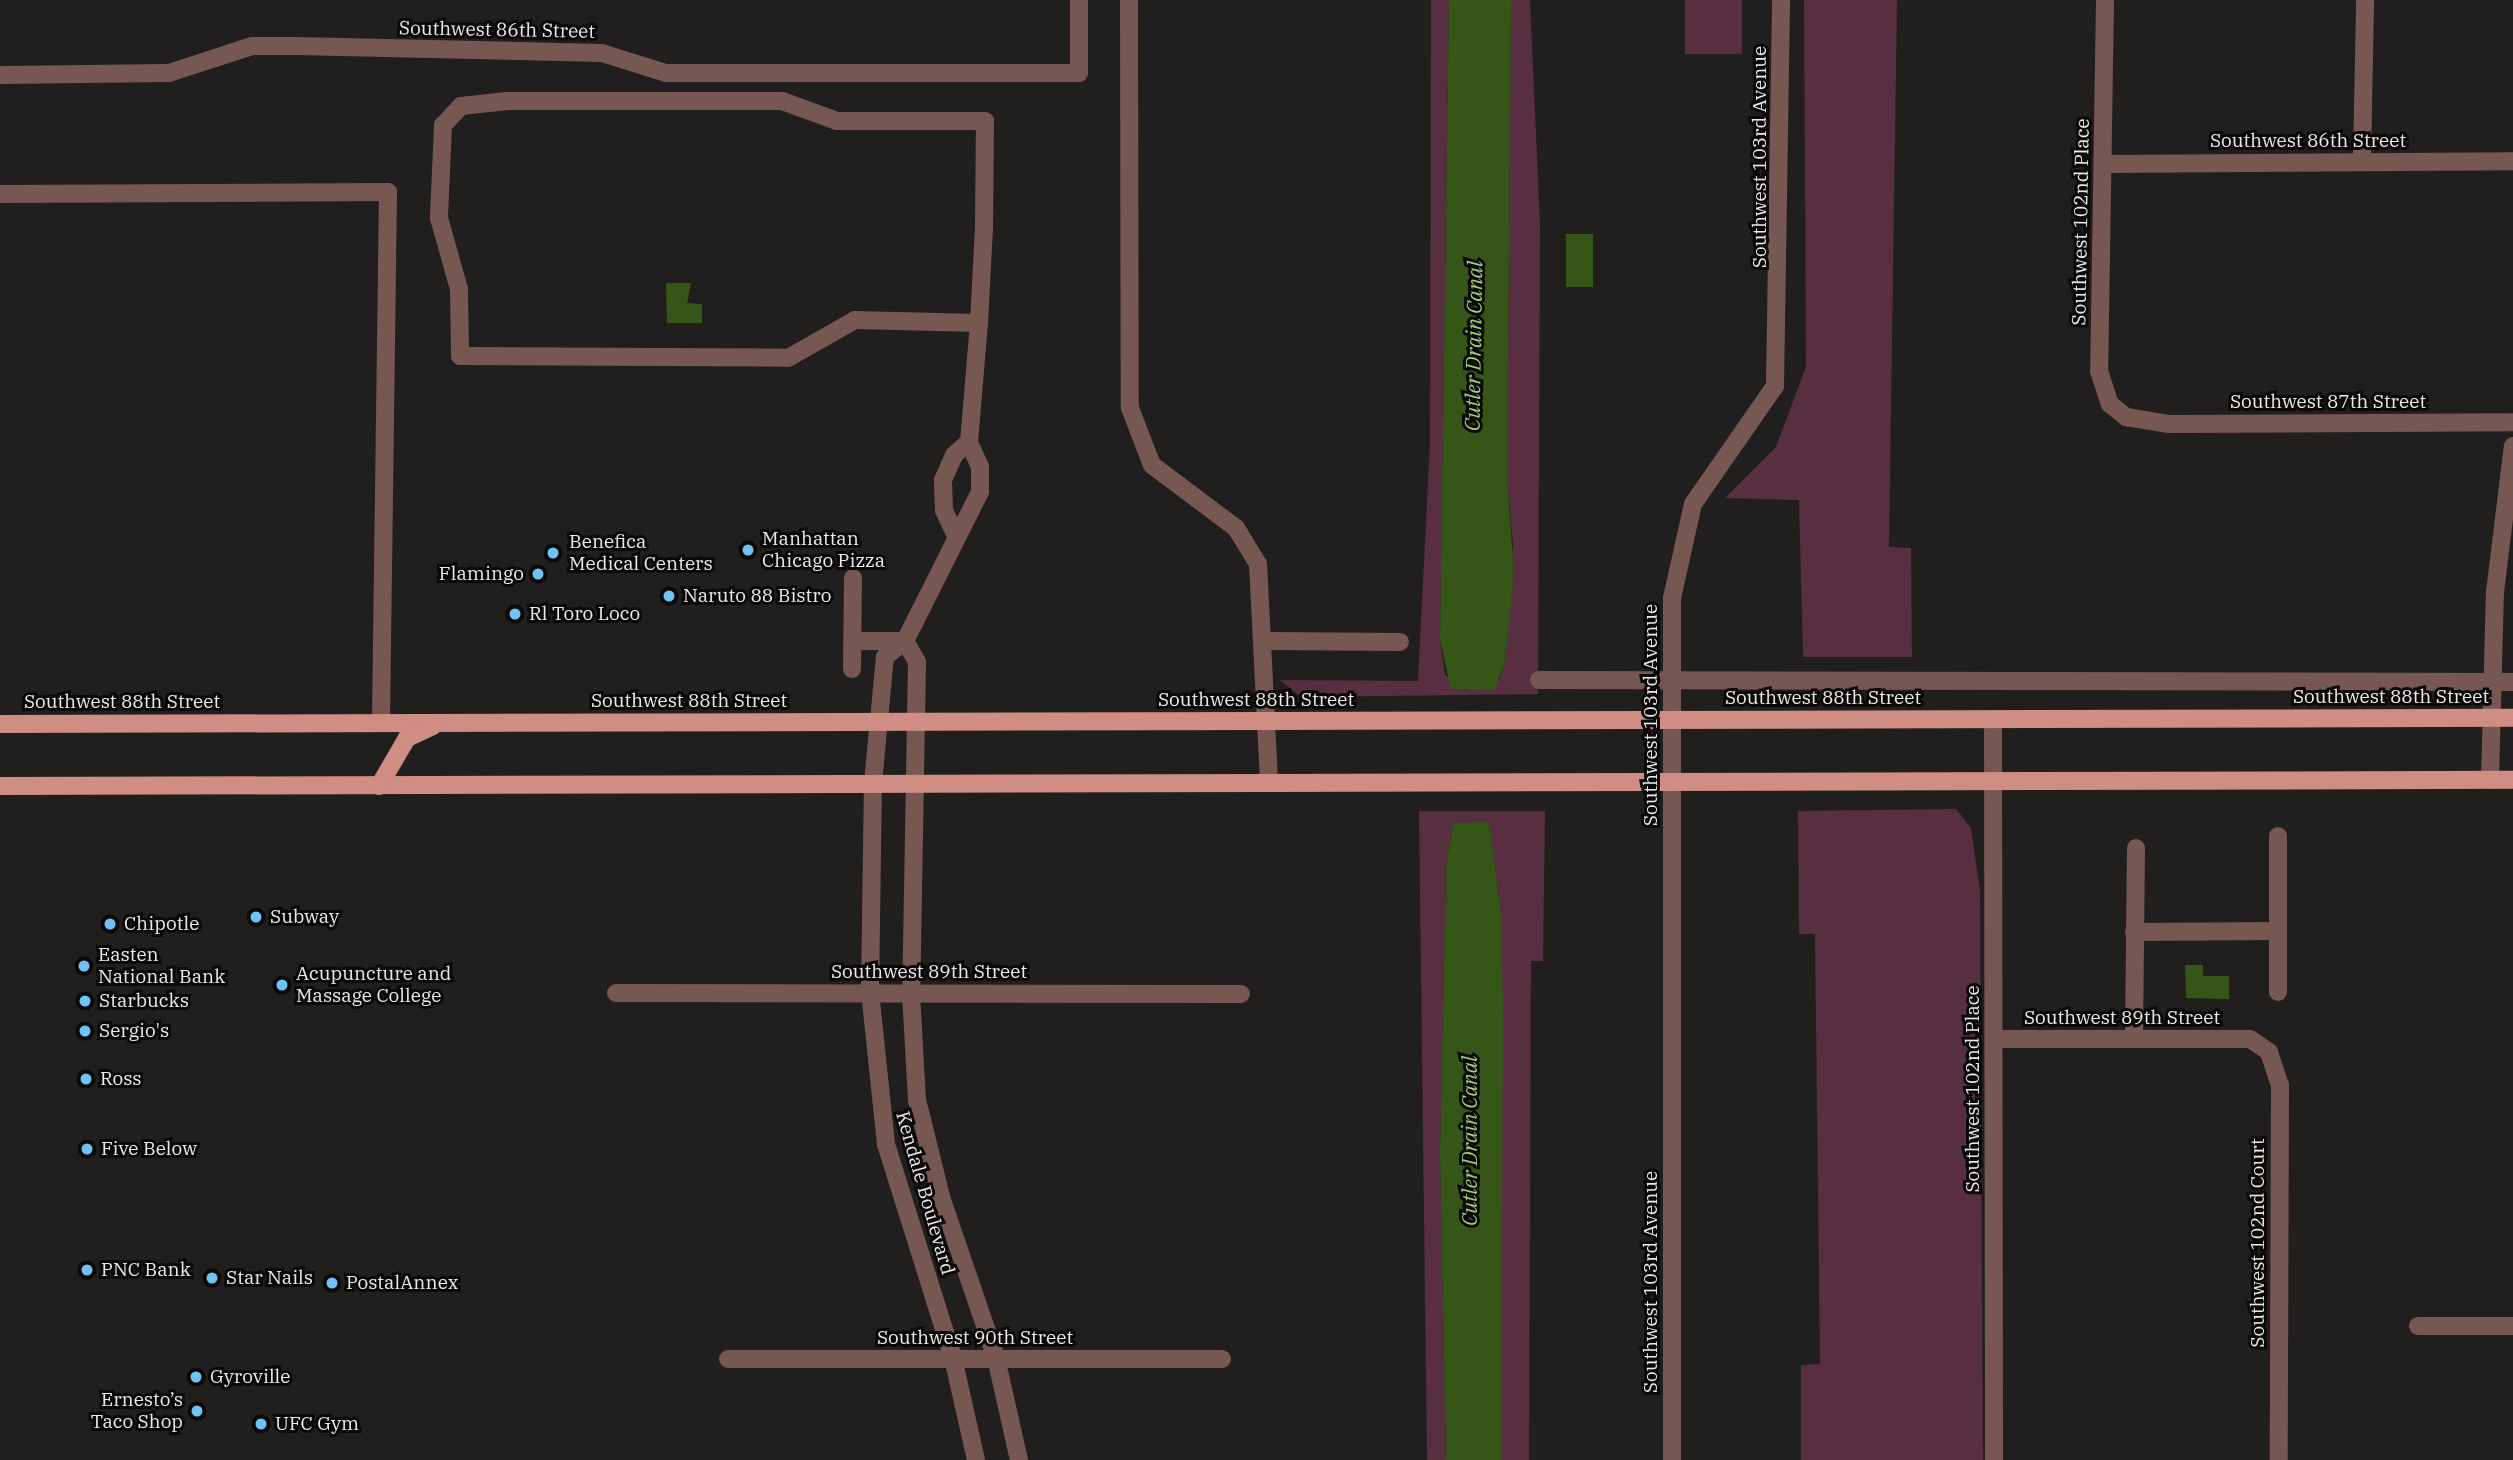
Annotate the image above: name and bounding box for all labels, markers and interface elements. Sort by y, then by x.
street label: Southwest 86th Street [399,17,595,43]
street label: Southwest 103rd Avenue [1749,46,1771,268]
street label: Southwest 102nd Place [2068,118,2094,326]
street label: Southwest 86th Street [2210,130,2406,152]
water label: Cutler Drain Canal [1459,261,1487,431]
street label: Southwest 87th Street [2230,391,2426,413]
place label: Manhattan Chicago Pizza [762,528,885,572]
place label: Benefica Medical Centers [569,531,713,575]
marker: Manhattan Chicago Pizza [740,542,756,558]
marker: Benefica Medical Centers [543,543,563,563]
place label: Flamingo [439,563,524,585]
marker: Flamingo [530,566,546,582]
place label: Naruto 88 Bistro [683,585,831,607]
marker: Naruto 88 Bistro [661,588,677,604]
place label: Rl Toro Loco [529,603,640,625]
street label: Southwest 103rd Avenue [1640,604,1662,826]
marker: Rl Toro Loco [507,606,523,622]
street label: Southwest 88th Street [2293,686,2489,708]
street label: Southwest 88th Street [1725,687,1921,709]
street label: Southwest 88th Street [1158,689,1354,711]
street label: Southwest 88th Street [591,690,787,712]
street label: Southwest 88th Street [24,691,220,713]
place label: Subway [270,906,339,928]
marker: Subway [248,909,264,925]
place label: Chipotle [124,913,199,935]
marker: Chipotle [102,916,118,932]
place label: Easten National Bank [98,944,225,988]
marker: Easten National Bank [76,958,92,974]
street label: Southwest 89th Street [831,961,1027,983]
place label: Acupuncture and Massage College [296,963,451,1007]
marker: Acupuncture and Massage College [274,977,290,993]
street label: Southwest 102nd Place [1962,985,1984,1193]
place label: Starbucks [99,990,189,1012]
marker: Starbucks [77,993,93,1009]
street label: Southwest 89th Street [2024,1007,2220,1029]
place label: Sergio's [99,1020,169,1042]
marker: Sergio's [77,1023,93,1039]
water label: Cutler Drain Canal [1456,1056,1482,1226]
place label: Ross [100,1068,142,1090]
marker: Ross [78,1071,94,1087]
street label: Kendale Boulevard [891,1109,959,1277]
place label: Five Below [101,1138,197,1160]
street label: Southwest 102nd Court [2247,1138,2269,1348]
marker: Five Below [79,1141,95,1157]
street label: Southwest 103rd Avenue [1640,1171,1662,1393]
place label: PNC Bank [101,1259,191,1281]
marker: PNC Bank [79,1262,95,1278]
place label: Star Nails [226,1267,313,1289]
marker: Star Nails [204,1270,220,1286]
place label: PostalAnnex [346,1272,458,1294]
marker: PostalAnnex [324,1275,340,1291]
street label: Southwest 90th Street [877,1327,1073,1349]
place label: Gyroville [210,1366,291,1388]
marker: Gyroville [188,1369,204,1385]
place label: Ernesto’s Taco Shop [91,1389,183,1433]
marker: Ernesto’s Taco Shop [189,1403,205,1419]
place label: UFC Gym [275,1413,359,1435]
marker: UFC Gym [253,1416,269,1432]

